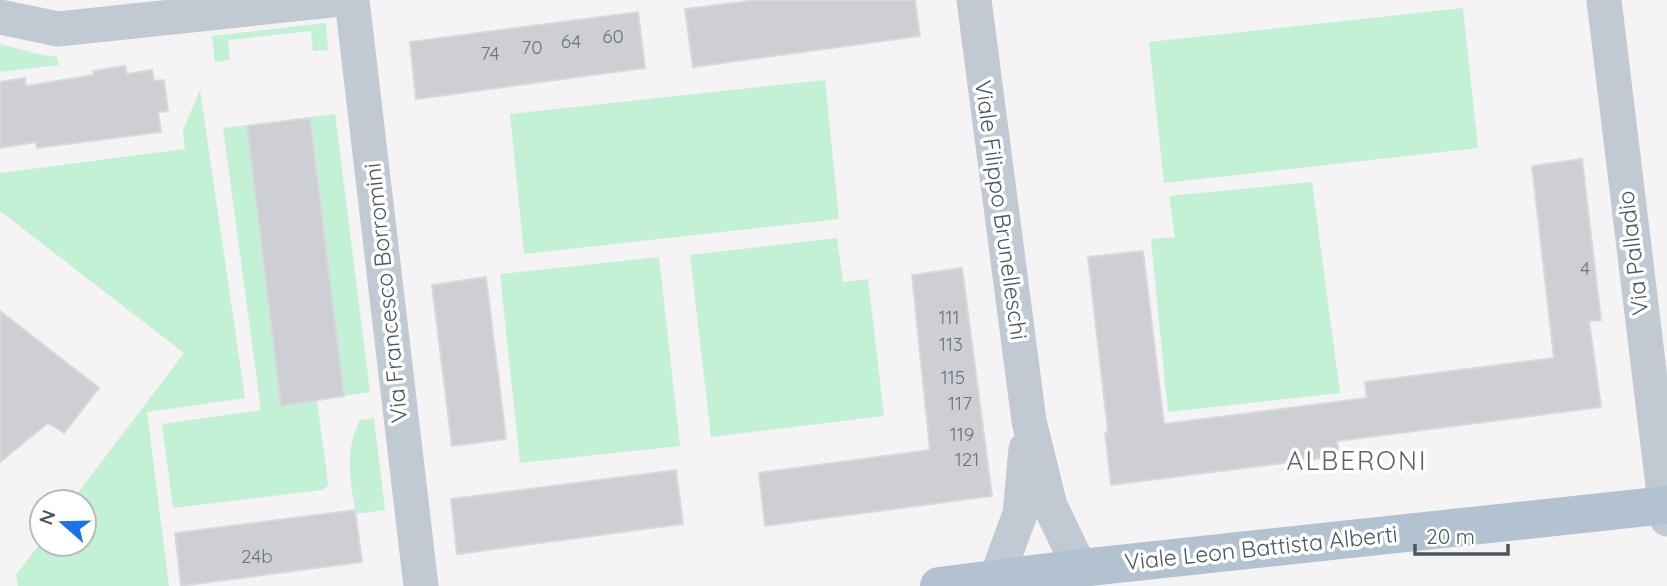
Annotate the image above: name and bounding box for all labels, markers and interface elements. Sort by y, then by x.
house number: 60 [602,24,624,48]
house number: 64 [561,29,581,53]
house number: 70 [521,35,543,59]
house number: 74 [480,41,500,65]
street label: Viale Filippo Brunelleschi [969,78,1034,342]
street label: Via Francesco Borromini [357,162,414,424]
street label: Via Palladio [1610,189,1655,317]
house number: 4 [1580,256,1590,280]
house number: 111 [938,305,960,329]
house number: 113 [939,332,963,356]
house number: 115 [941,365,965,389]
house number: 117 [948,391,972,415]
house number: 119 [950,422,974,446]
district label: ALBERONI [1287,444,1427,477]
house number: 121 [955,447,979,471]
north arrow [28,488,98,558]
text: N [33,507,61,528]
scale bar [1415,512,1508,556]
street label: Viale Leon Battista Alberti [1123,519,1399,576]
text: 20 m [1426,523,1475,549]
house number: 24b [241,544,273,568]

